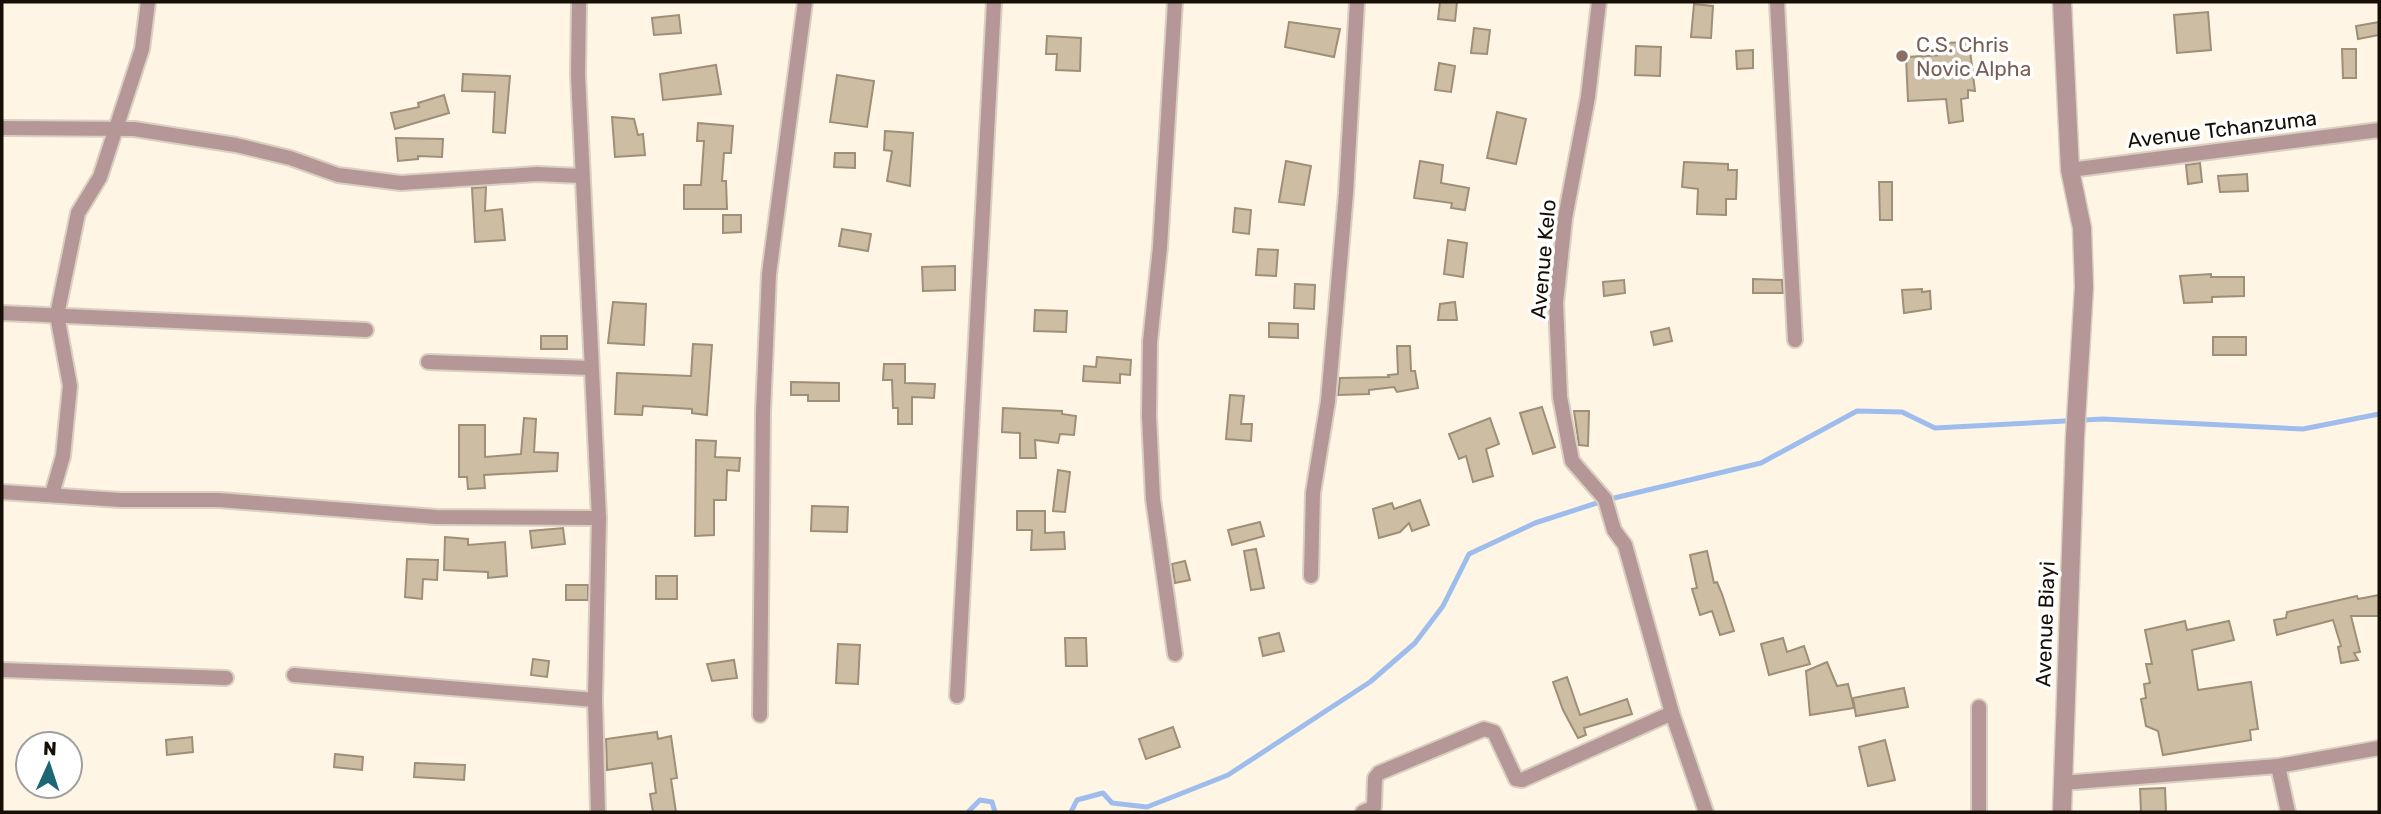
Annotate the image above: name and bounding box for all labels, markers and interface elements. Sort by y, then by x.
place label: C.S. Chris Novic Alpha [1916,32,2031,81]
marker: C.S. Chris Novic Alpha [1894,48,1910,64]
street label: Avenue Tchanzuma [2126,105,2318,153]
street label: Avenue Kelo [1525,198,1561,320]
street label: Avenue Biayi [2030,561,2060,687]
north arrow [14,730,84,800]
text: N [42,737,57,760]

